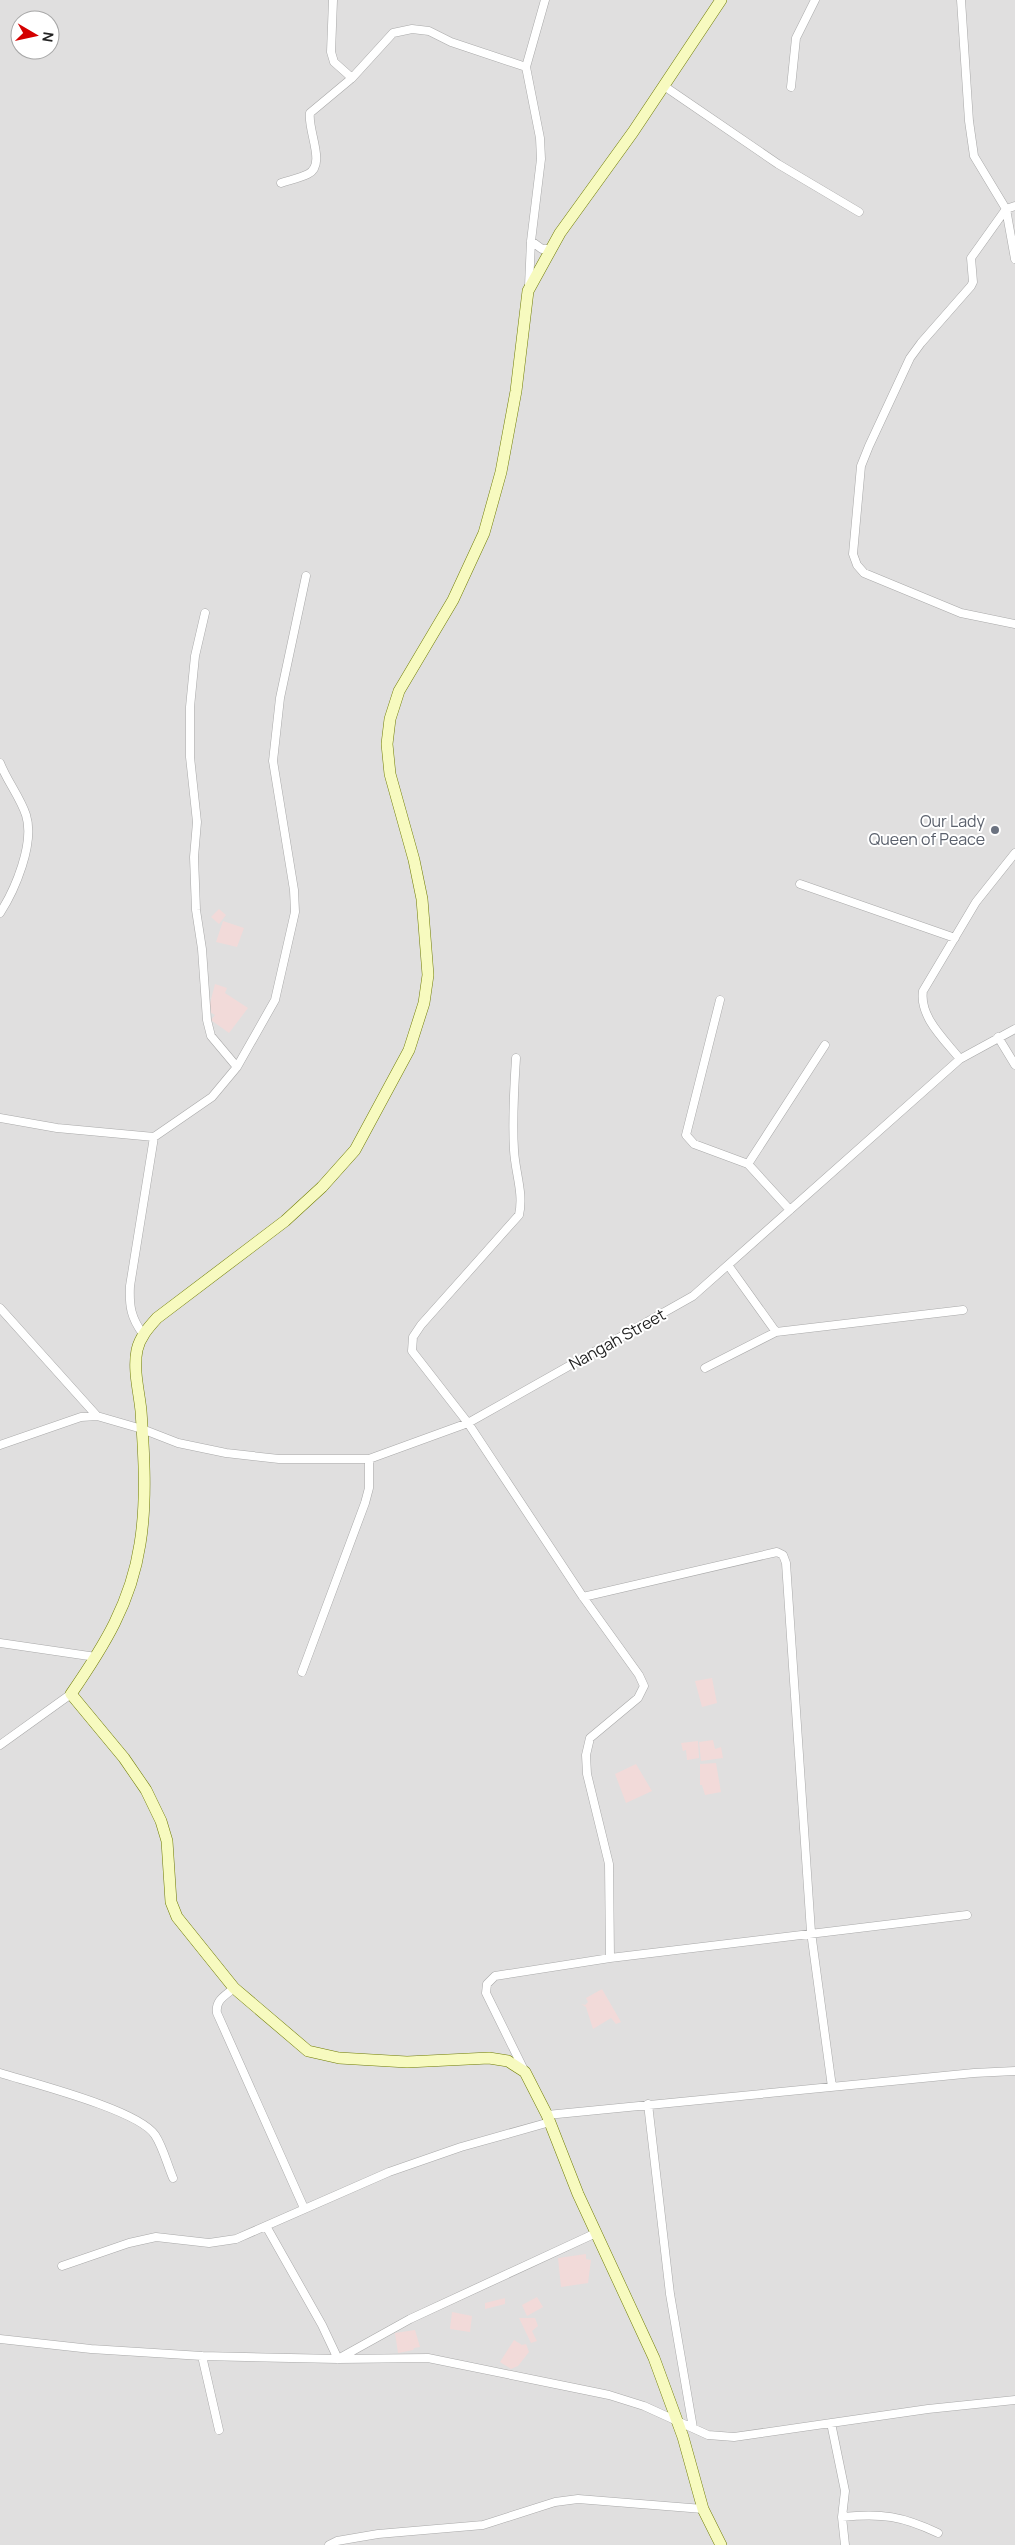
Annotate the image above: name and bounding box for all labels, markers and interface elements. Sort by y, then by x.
north arrow [10,10,60,60]
text: N [38,31,59,44]
place label: Our Lady Queen of Peace [869,810,986,850]
marker: Our Lady Queen of Peace [989,824,1001,836]
street label: Nangah Street [565,1303,669,1375]

